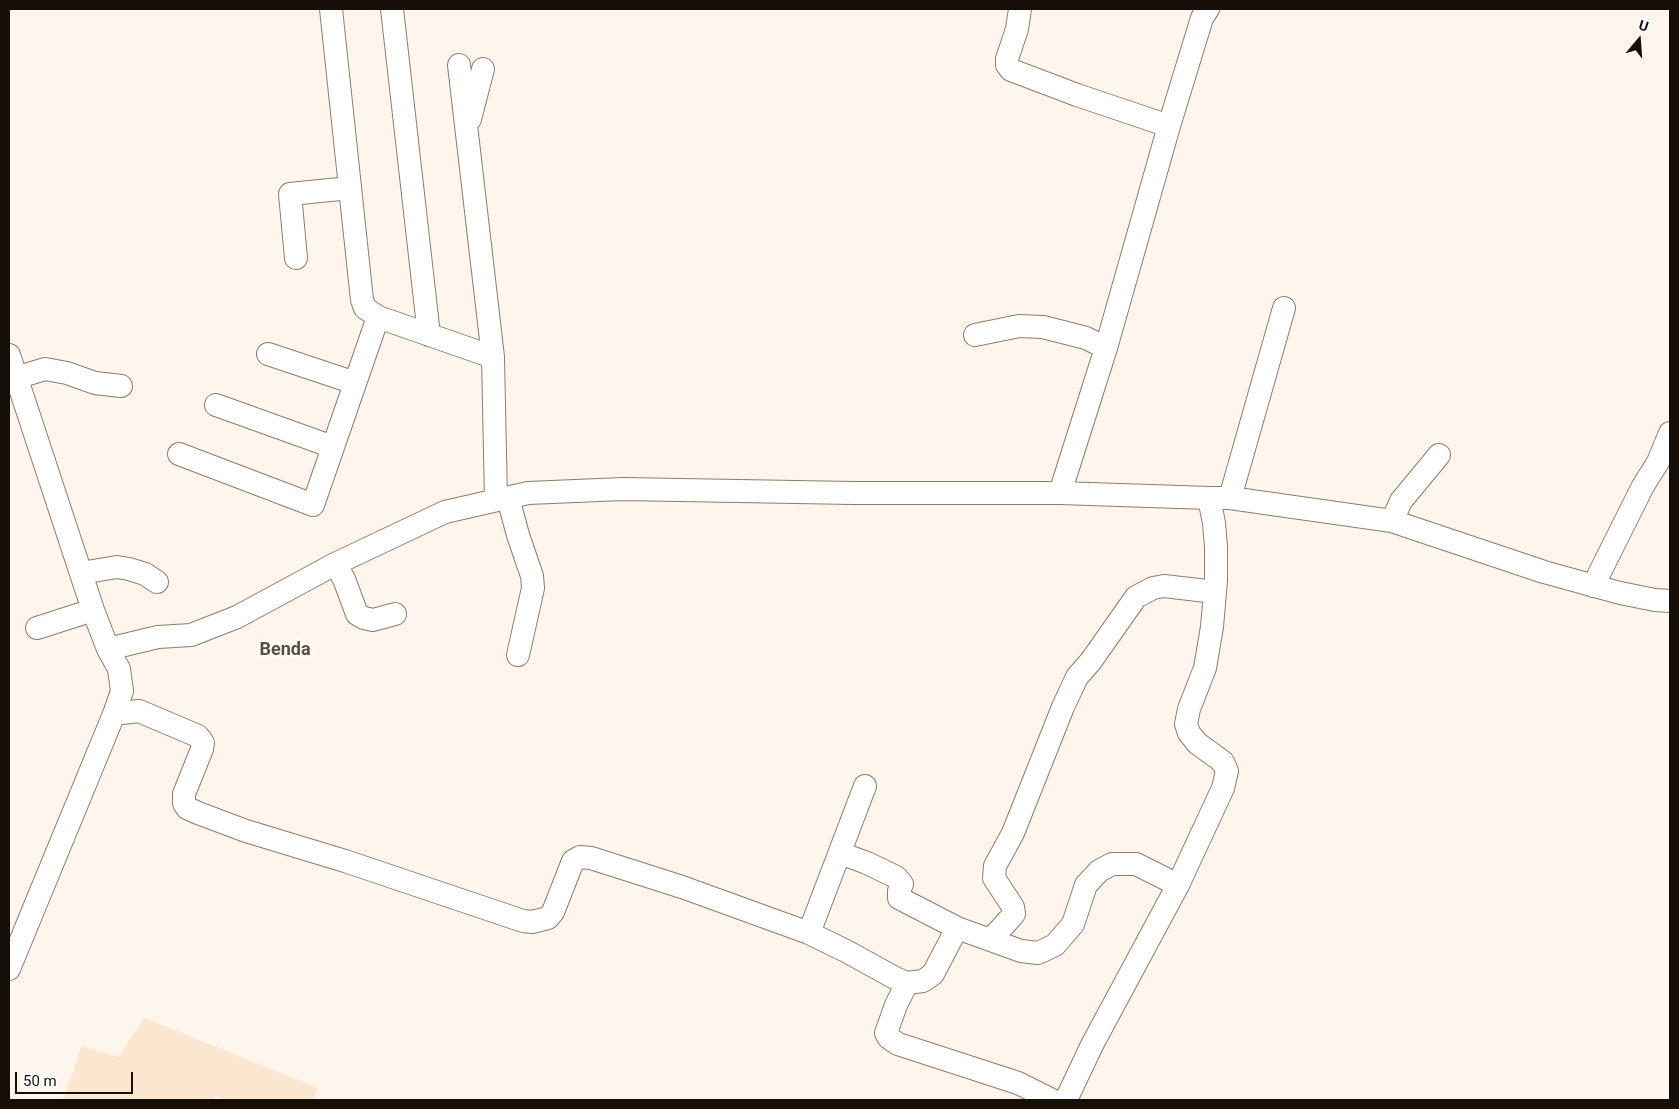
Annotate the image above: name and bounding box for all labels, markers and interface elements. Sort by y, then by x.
north arrow [1614,15,1664,65]
text: U [1637,17,1650,35]
district label: Benda [259,639,311,661]
scale bar [18,1062,135,1094]
text: 50 m [23,1072,57,1090]

